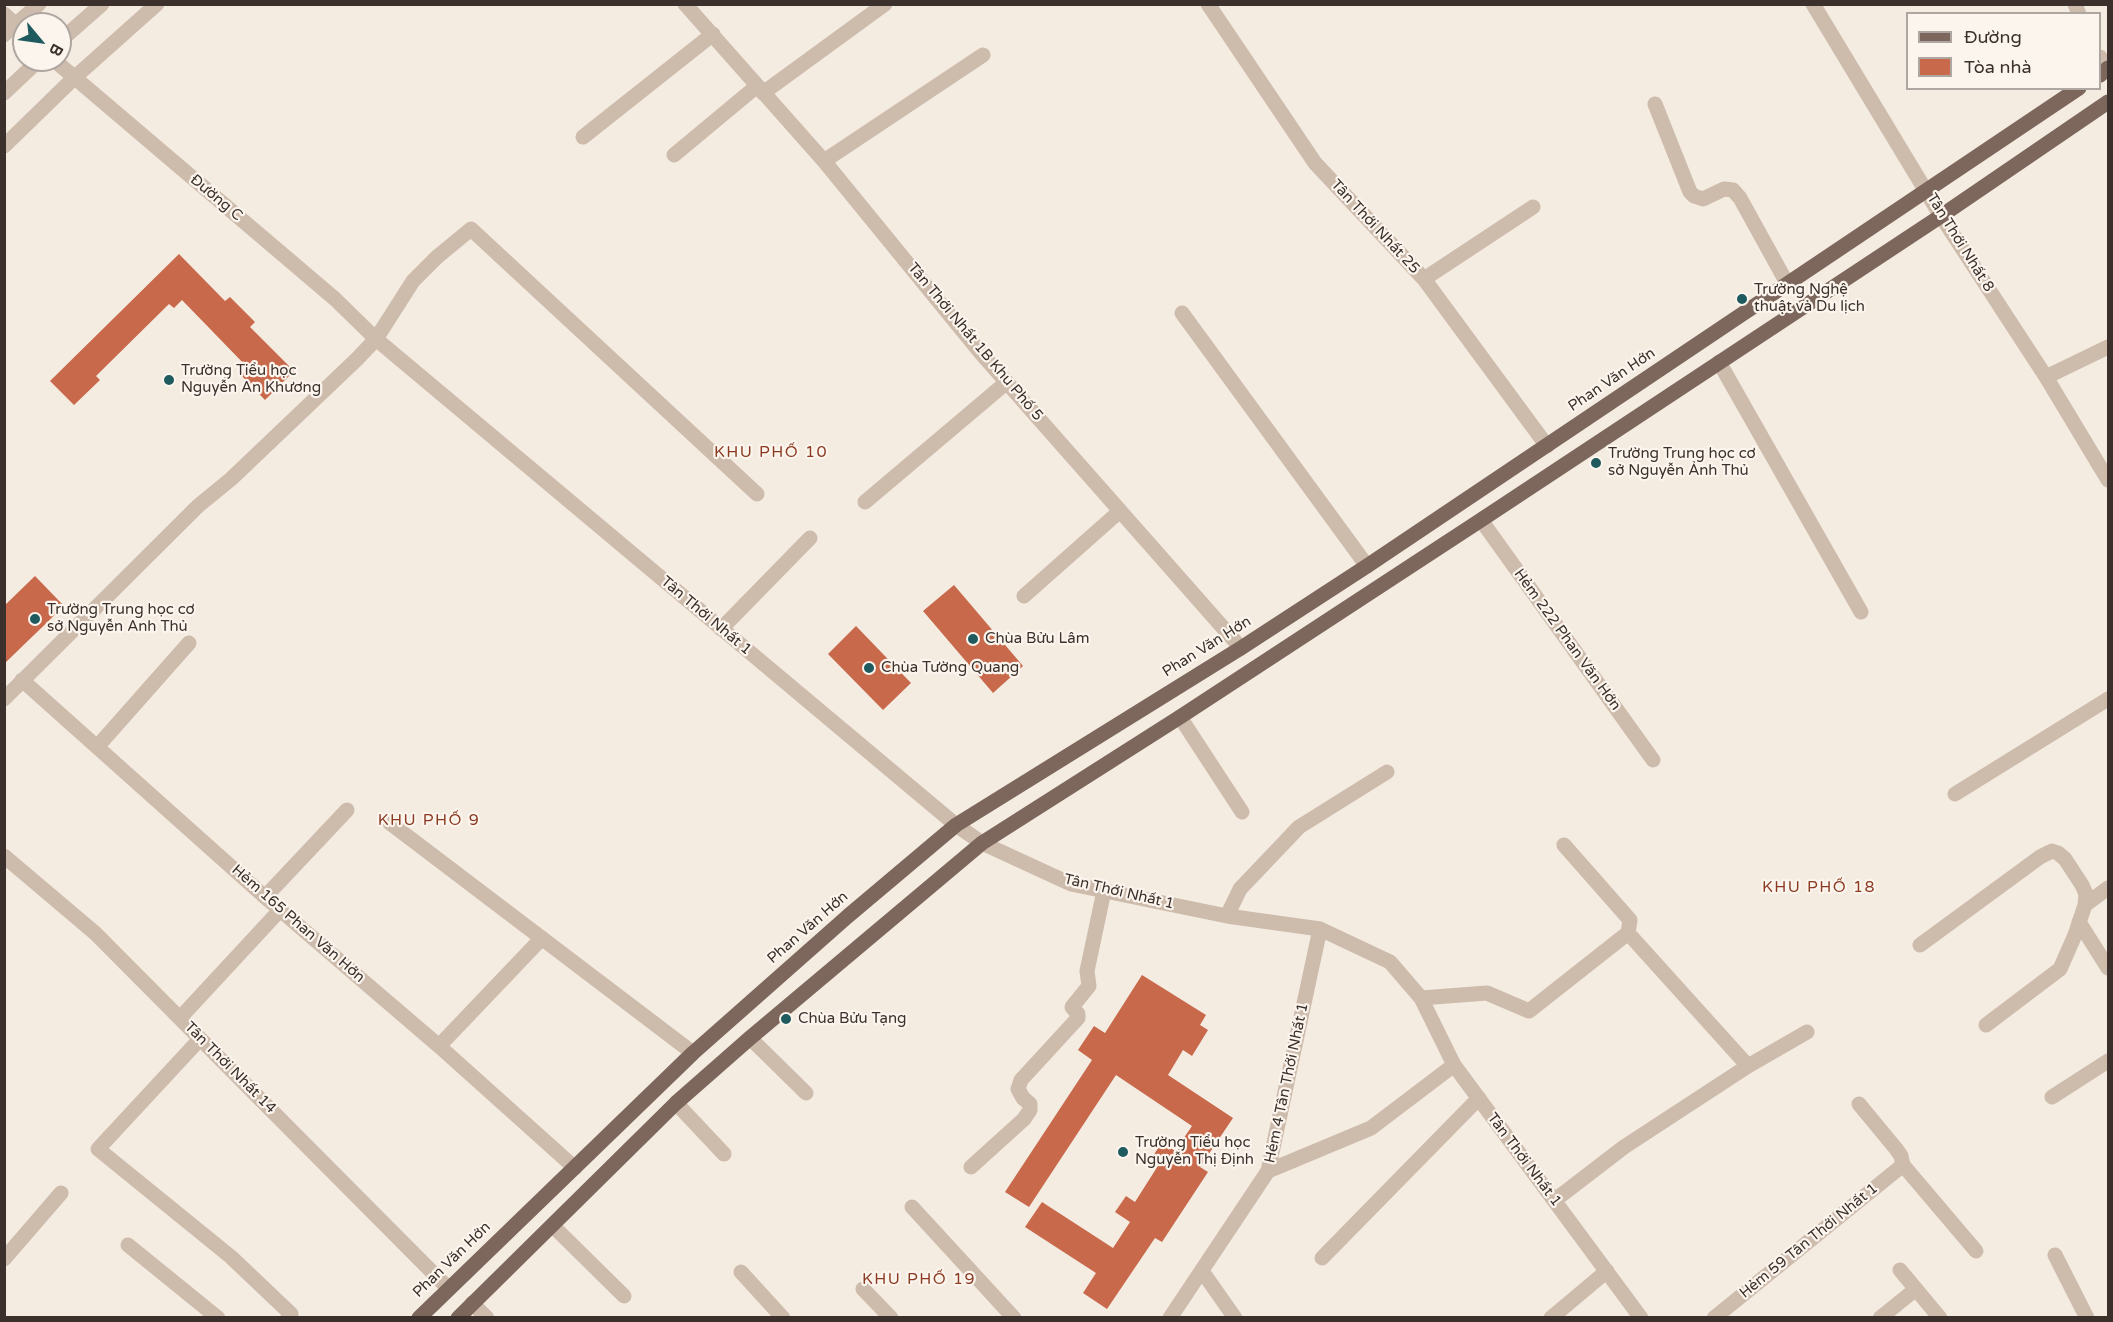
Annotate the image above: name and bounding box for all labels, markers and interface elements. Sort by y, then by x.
north arrow [12,12,72,72]
legend [1906,12,2101,90]
text: Đường [1964,26,2022,48]
text: B [45,40,67,59]
text: Tòa nhà [1964,56,2032,78]
street label: Đường C [186,171,246,225]
street label: Tân Thới Nhất 25 [1327,176,1423,278]
street label: Tân Thới Nhất 8 [1923,190,1997,296]
street label: Tân Thới Nhất 1B Khu Phố 5 [904,259,1046,425]
place label: Trường Nghệ thuật và Du lịch [1754,281,1865,316]
marker: Trường Nghệ thuật và Du lịch [1735,292,1749,306]
street label: Phan Văn Hớn [1565,344,1659,416]
place label: Trường Tiểu học Nguyễn An Khương [181,362,321,397]
marker: Trường Tiểu học Nguyễn An Khương [162,373,176,387]
district label: KHU PHỐ 10 [714,443,828,463]
place label: Trường Trung học cơ sở Nguyễn Ảnh Thủ [1608,445,1756,480]
marker: Trường Trung học cơ sở Nguyễn Ảnh Thủ [1589,456,1603,470]
street label: Hẻm 222 Phan Văn Hớn [1510,566,1624,714]
street label: Tân Thới Nhất 1 [657,573,755,659]
place label: Trường Trung học cơ sở Nguyễn Anh Thủ [47,601,195,636]
marker: Trường Trung học cơ sở Nguyễn Anh Thủ [28,612,42,626]
street label: Phan Văn Hớn [1159,613,1255,681]
place label: Chùa Bửu Lâm [985,630,1089,648]
marker: Chùa Bửu Lâm [966,632,980,646]
place label: Chùa Tường Quang [881,659,1019,677]
marker: Chùa Tường Quang [862,661,876,675]
district label: KHU PHỐ 9 [378,811,480,831]
street label: Hẻm 165 Phan Văn Hớn [228,861,368,987]
street label: Tân Thới Nhất 1 [1062,871,1176,913]
district label: KHU PHỐ 18 [1762,878,1876,898]
street label: Phan Văn Hớn [764,888,852,968]
street label: Hẻm 4 Tân Thới Nhất 1 [1261,1001,1313,1165]
place label: Chùa Bửu Tạng [798,1010,907,1028]
marker: Chùa Bửu Tạng [779,1012,793,1026]
street label: Tân Thới Nhất 14 [180,1018,280,1118]
street label: Tân Thới Nhất 1 [1483,1110,1565,1210]
place label: Trường Tiểu học Nguyễn Thị Định [1135,1134,1254,1169]
marker: Trường Tiểu học Nguyễn Thị Định [1116,1145,1130,1159]
street label: Hẻm 59 Tân Thới Nhất 1 [1736,1180,1882,1302]
street label: Phan Văn Hớn [409,1218,495,1302]
district label: KHU PHỐ 19 [862,1270,976,1290]

